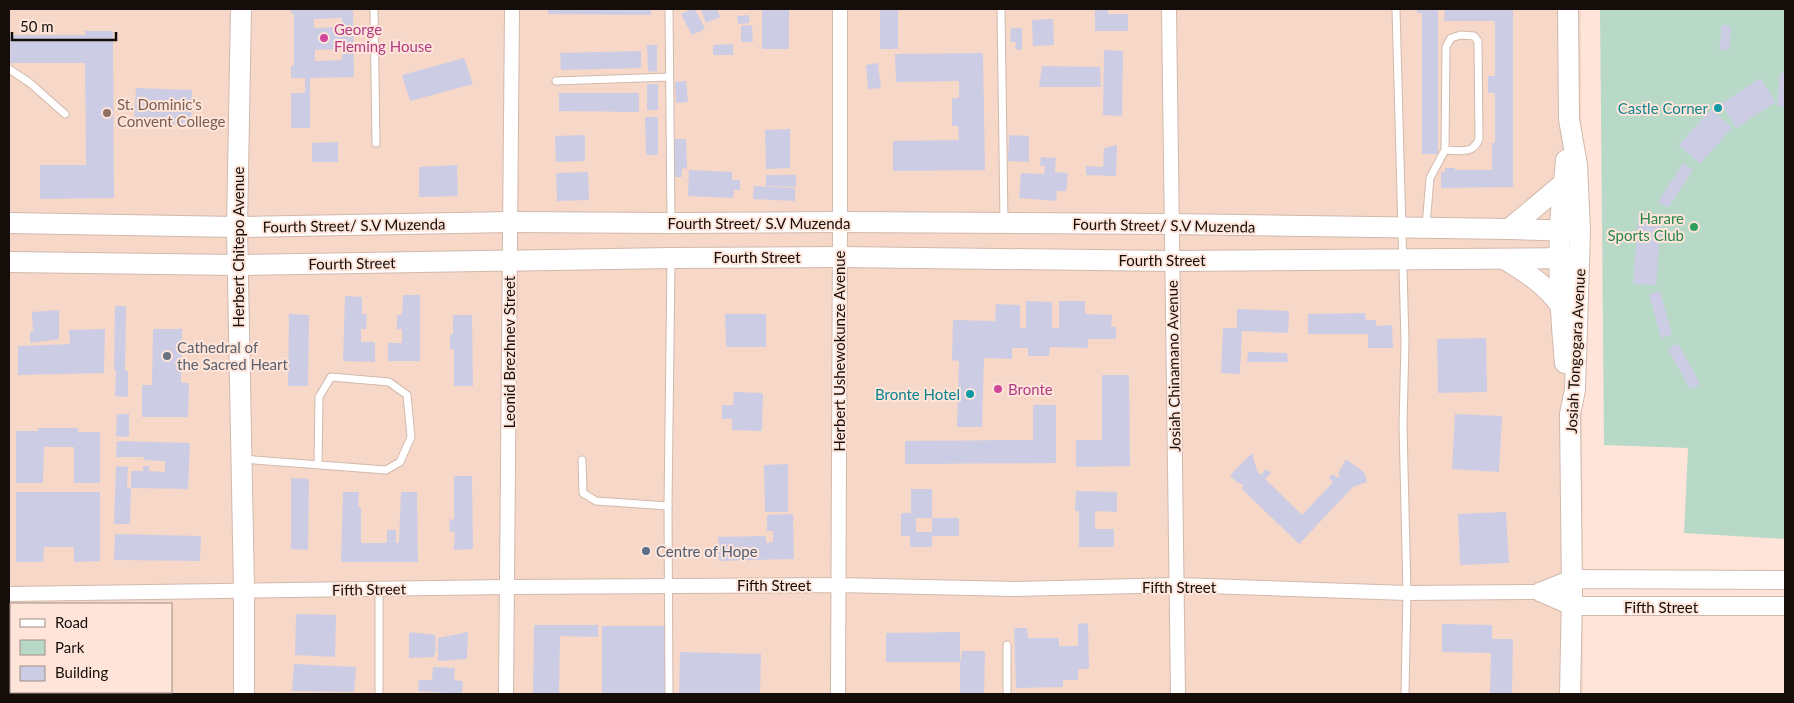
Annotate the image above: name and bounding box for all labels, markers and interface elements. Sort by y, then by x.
scale bar [12,10,116,42]
text: 50 m [20,17,54,35]
place label: George Fleming House [334,20,432,55]
marker: George Fleming House [318,32,330,44]
place label: St. Dominic's Convent College [117,95,226,130]
place label: Castle Corner [1618,99,1709,117]
marker: Castle Corner [1712,102,1724,114]
marker: St. Dominic's Convent College [101,107,113,119]
street label: Herbert Chitepo Avenue [229,167,247,327]
place label: Harare Sports Club [1608,209,1684,244]
street label: Fourth Street/ S.V Muzenda [262,214,446,236]
street label: Fourth Street/ S.V Muzenda [668,214,850,232]
street label: Fourth Street/ S.V Muzenda [1072,214,1256,236]
marker: Harare Sports Club [1688,221,1700,233]
street label: Fourth Street [713,248,801,266]
street label: Herbert Ushewokunze Avenue [830,250,848,452]
street label: Fourth Street [1118,251,1206,269]
street label: Fourth Street [308,253,396,273]
street label: Josiah Tongogara Avenue [1562,268,1588,434]
street label: Leonid Brezhnev Street [500,275,518,428]
street label: Josiah Chinamano Avenue [1163,280,1183,452]
place label: Cathedral of the Sacred Heart [177,338,289,373]
marker: Cathedral of the Sacred Heart [161,350,173,362]
place label: Bronte [1008,380,1053,398]
marker: Bronte [992,383,1004,395]
place label: Bronte Hotel [875,385,960,403]
marker: Bronte Hotel [964,388,976,400]
place label: Centre of Hope [656,542,758,560]
marker: Centre of Hope [640,545,652,557]
street label: Fifth Street [737,576,812,594]
street label: Fifth Street [1142,578,1217,596]
street label: Fifth Street [332,579,407,599]
street label: Fifth Street [1624,598,1699,616]
legend [10,603,172,693]
text: Road [55,613,88,631]
text: Park [55,638,85,656]
text: Building [55,663,108,681]

